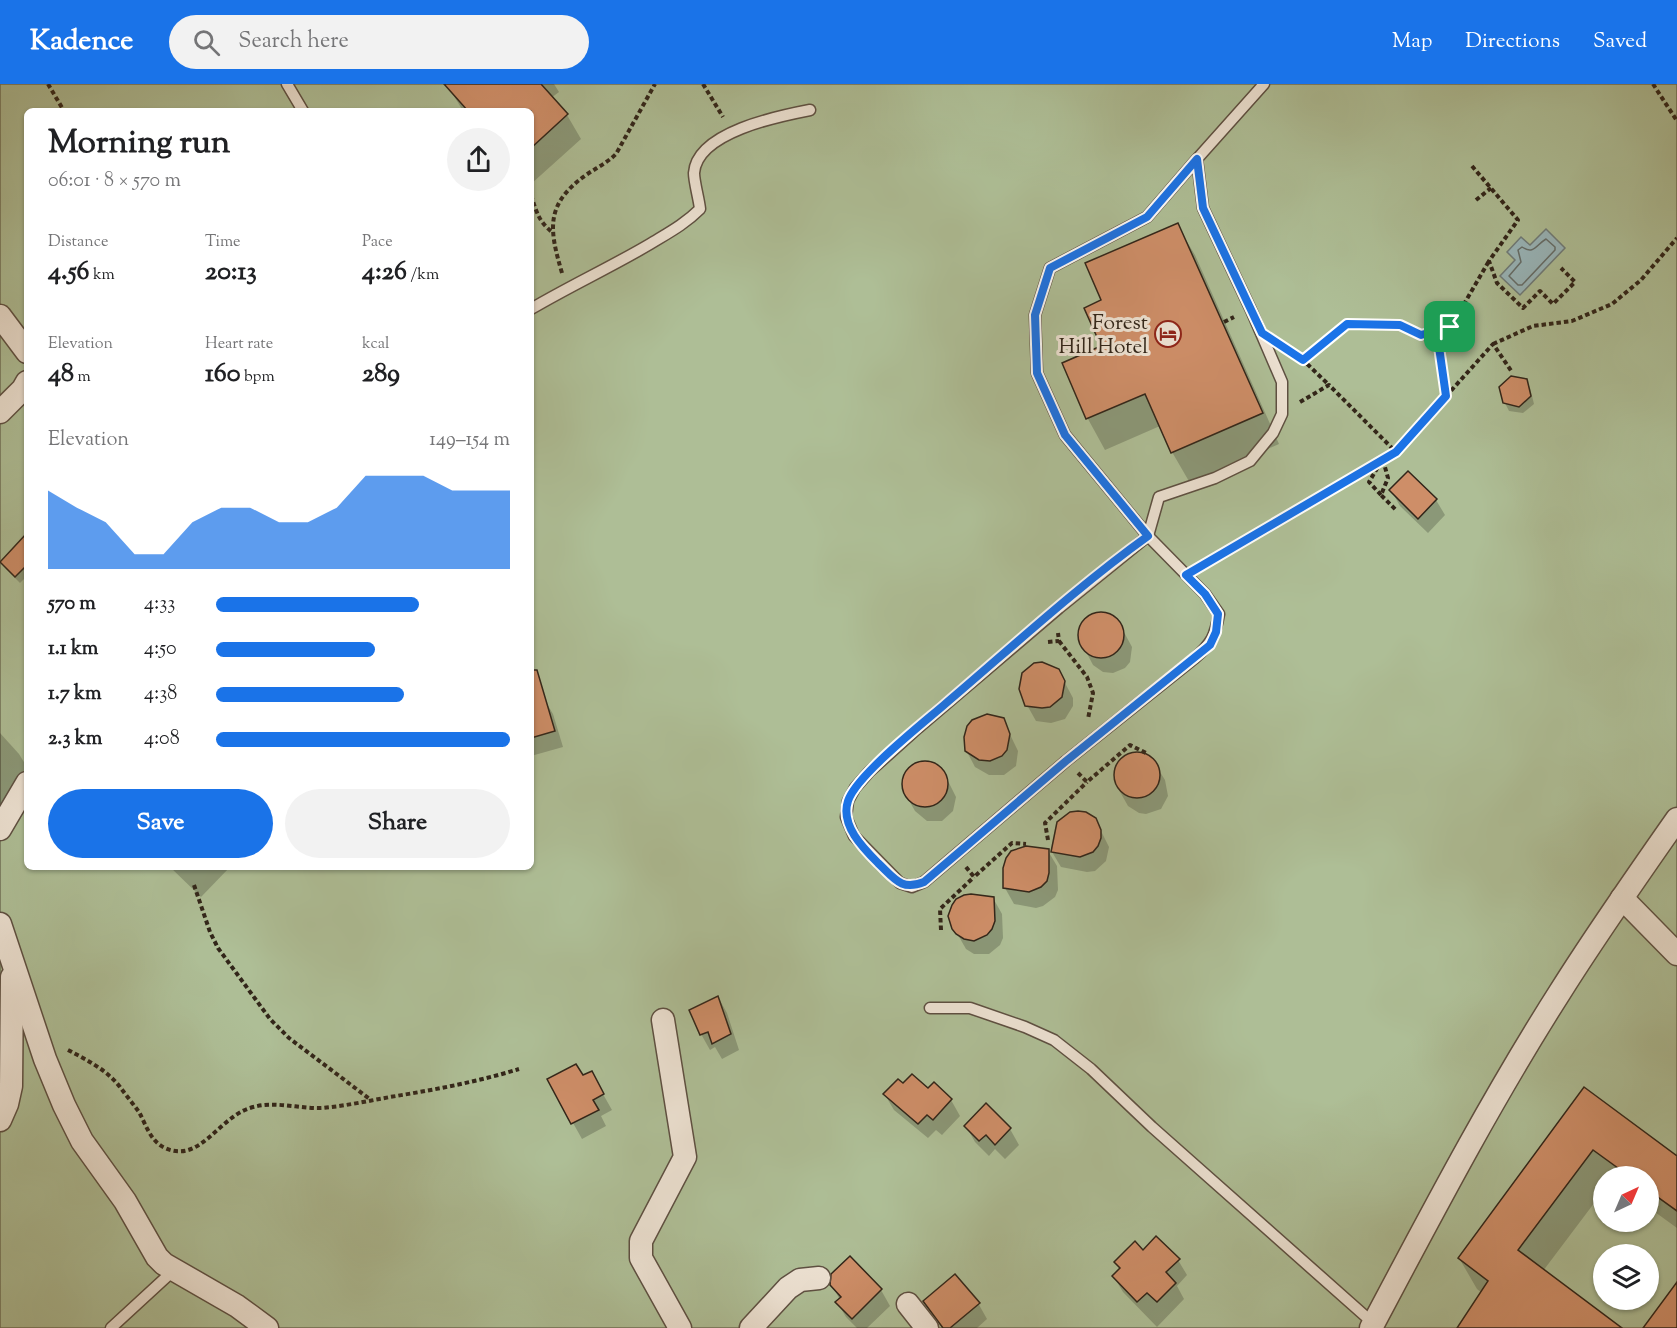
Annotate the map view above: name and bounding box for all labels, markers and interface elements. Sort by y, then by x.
search box [169,15,589,69]
text: Kadence [30,22,133,62]
icon: search [190,26,223,59]
text: Search here [238,26,349,58]
text: Map [1392,27,1432,57]
text: Directions [1465,27,1560,57]
text: Saved [1593,27,1647,57]
text: Morning run [48,120,230,168]
button: share [447,128,510,191]
text: 06:01 · 8 × 570 m [48,167,181,196]
text: Distance [48,231,108,254]
text: Time [205,231,241,254]
text: Pace [362,231,393,254]
text: 4.56 [48,254,89,291]
text: 20:13 [205,254,257,291]
text: 4:26 [362,254,407,291]
text: km [89,264,115,287]
text: /km [407,264,439,287]
pin [1424,301,1475,352]
place label: Forest Hill Hotel [1059,309,1148,363]
icon: arrive [1433,310,1466,343]
hotel icon: Forest Hill Hotel [1153,319,1183,349]
text: Elevation [48,333,113,356]
text: Heart rate [205,333,273,356]
text: kcal [362,333,390,356]
text: 48 [48,356,74,393]
text: 160 [205,356,241,393]
text: 289 [362,356,400,393]
text: m [74,366,91,389]
text: bpm [241,366,275,389]
text: Elevation [48,426,129,455]
text: 149–154 m [429,426,510,455]
text: 570 m [48,590,96,619]
text: 4:33 [144,590,175,619]
text: 1.1 km [48,635,98,664]
text: 4:50 [144,635,177,664]
text: 1.7 km [48,680,102,709]
text: 4:38 [144,680,177,709]
text: 2.3 km [48,725,102,754]
text: 4:08 [144,725,180,754]
button: Save [48,789,273,858]
button: Share [285,789,510,858]
north arrow [1593,1166,1659,1232]
map controls [1593,1166,1659,1310]
button: layers [1593,1244,1659,1310]

